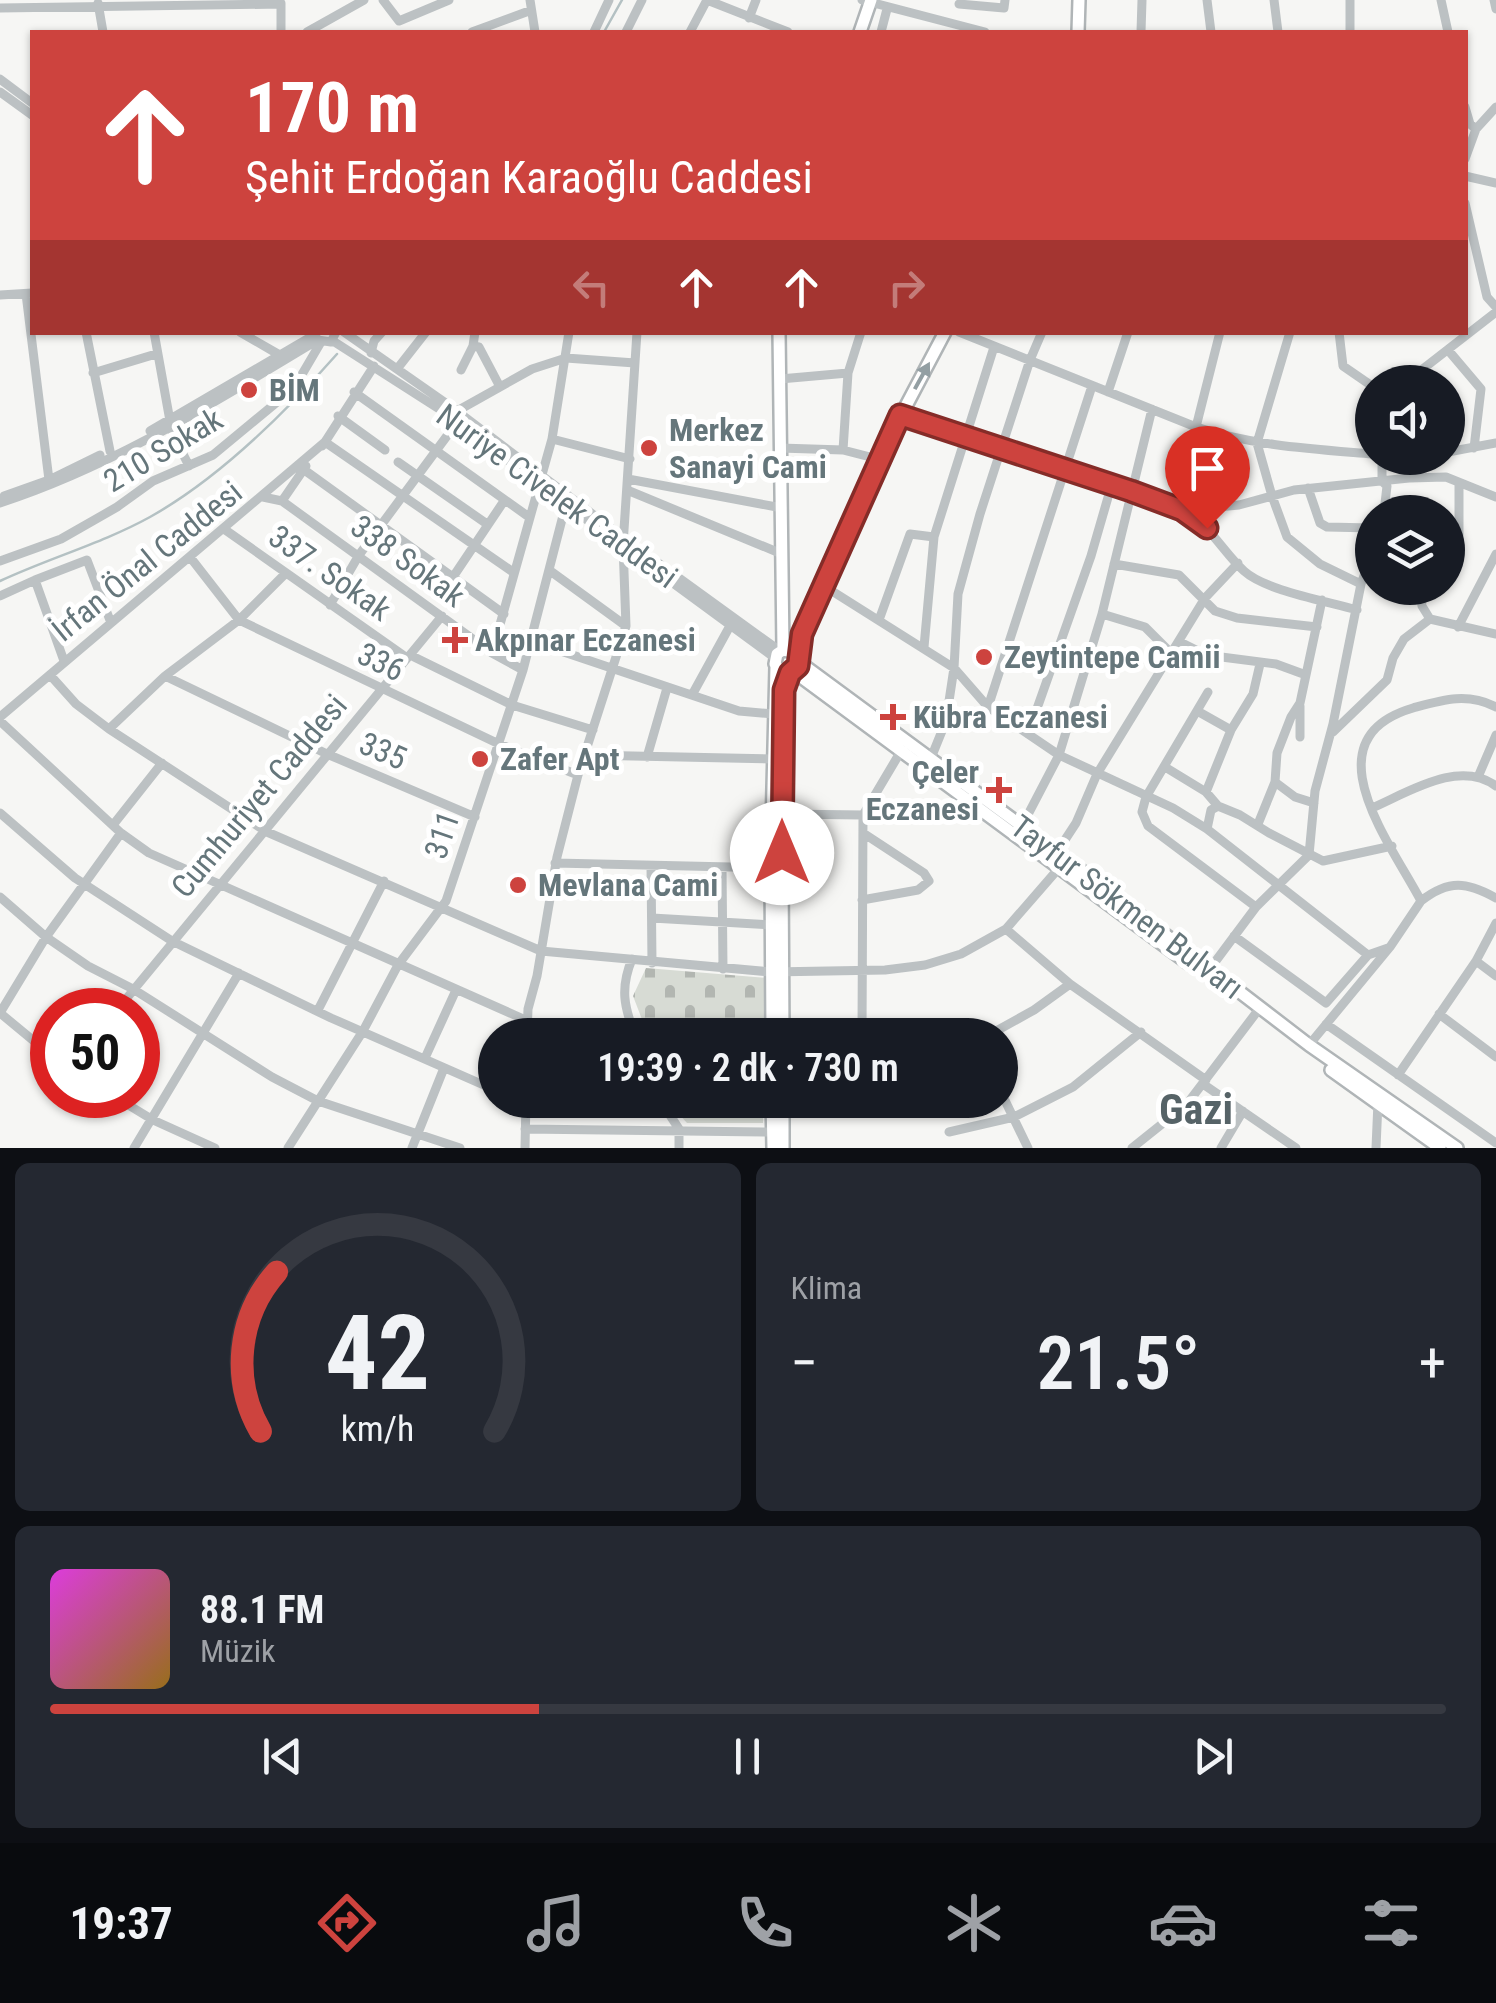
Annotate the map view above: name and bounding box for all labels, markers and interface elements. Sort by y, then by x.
text: 170 m [245,67,419,149]
icon: ahead [80,70,210,200]
text: Şehit Erdoğan Karaoğlu Caddesi [245,151,813,204]
icon: left [564,260,619,315]
icon: ahead [669,260,724,315]
icon: ahead [774,260,829,315]
icon: right [879,260,934,315]
one-way arrow [912,362,930,390]
map controls [1355,365,1465,605]
button: sound [1355,365,1465,475]
place label: BİM [269,371,320,409]
marker: BİM [238,379,260,401]
street label: Nuriye Civelek Caddesi [429,396,685,596]
street label: 210 Sokak [97,400,230,500]
place label: Merkez Sanayi Cami [669,411,827,486]
pin [1165,426,1250,529]
marker: Merkez Sanayi Cami [638,437,660,459]
icon: arrive [1180,441,1235,496]
street label: İrfan Önal Caddesi [44,473,250,649]
button: layers [1355,495,1465,605]
street label: 338 Sokak [344,507,473,615]
street label: 337. Sokak [262,517,399,629]
place label: Akpınar Eczanesi [475,621,696,659]
marker: Akpınar Eczanesi [444,629,466,651]
street label: 336 [351,635,411,689]
place label: Zeytintepe Camii [1004,638,1220,676]
marker: Zeytintepe Camii [973,646,995,668]
street label: Cumhuriyet Caddesi [163,687,355,905]
place label: Kübra Eczanesi [913,698,1108,736]
marker: Kübra Eczanesi [882,706,904,728]
street label: 335 [354,724,412,778]
place label: Zafer Apt [500,740,620,778]
marker: Zafer Apt [469,748,491,770]
place label: Çeler Eczanesi [866,753,979,828]
marker: Çeler Eczanesi [988,779,1010,801]
position arrow [730,801,834,905]
street label: 311 [416,806,468,864]
street label: Tayfur Sökmen Bulvarı [1003,807,1251,1007]
place label: Mevlana Cami [538,866,718,904]
marker: Mevlana Cami [507,874,529,896]
speed limit sign: 50 [30,988,160,1118]
text: 19:39 · 2 dk · 730 m [597,1046,899,1090]
district label: Gazi [1159,1085,1233,1134]
text: Klima [791,1269,862,1307]
text: 42 [325,1293,430,1414]
text: 21.5° [1037,1319,1200,1407]
text: − [791,1331,818,1395]
text: + [1419,1331,1446,1395]
text: km/h [341,1408,415,1450]
text: 88.1 FM [200,1588,324,1632]
text: Müzik [200,1632,275,1670]
icon: previous [255,1729,310,1784]
icon: pause [720,1729,775,1784]
icon: next [1186,1729,1241,1784]
icon: directions [312,1888,382,1958]
icon: music [521,1888,591,1958]
icon: phone [730,1888,800,1958]
icon: climate [939,1888,1009,1958]
icon: car [1148,1888,1218,1958]
icon: filters [1356,1888,1426,1958]
text: 19:37 [69,1897,173,1950]

